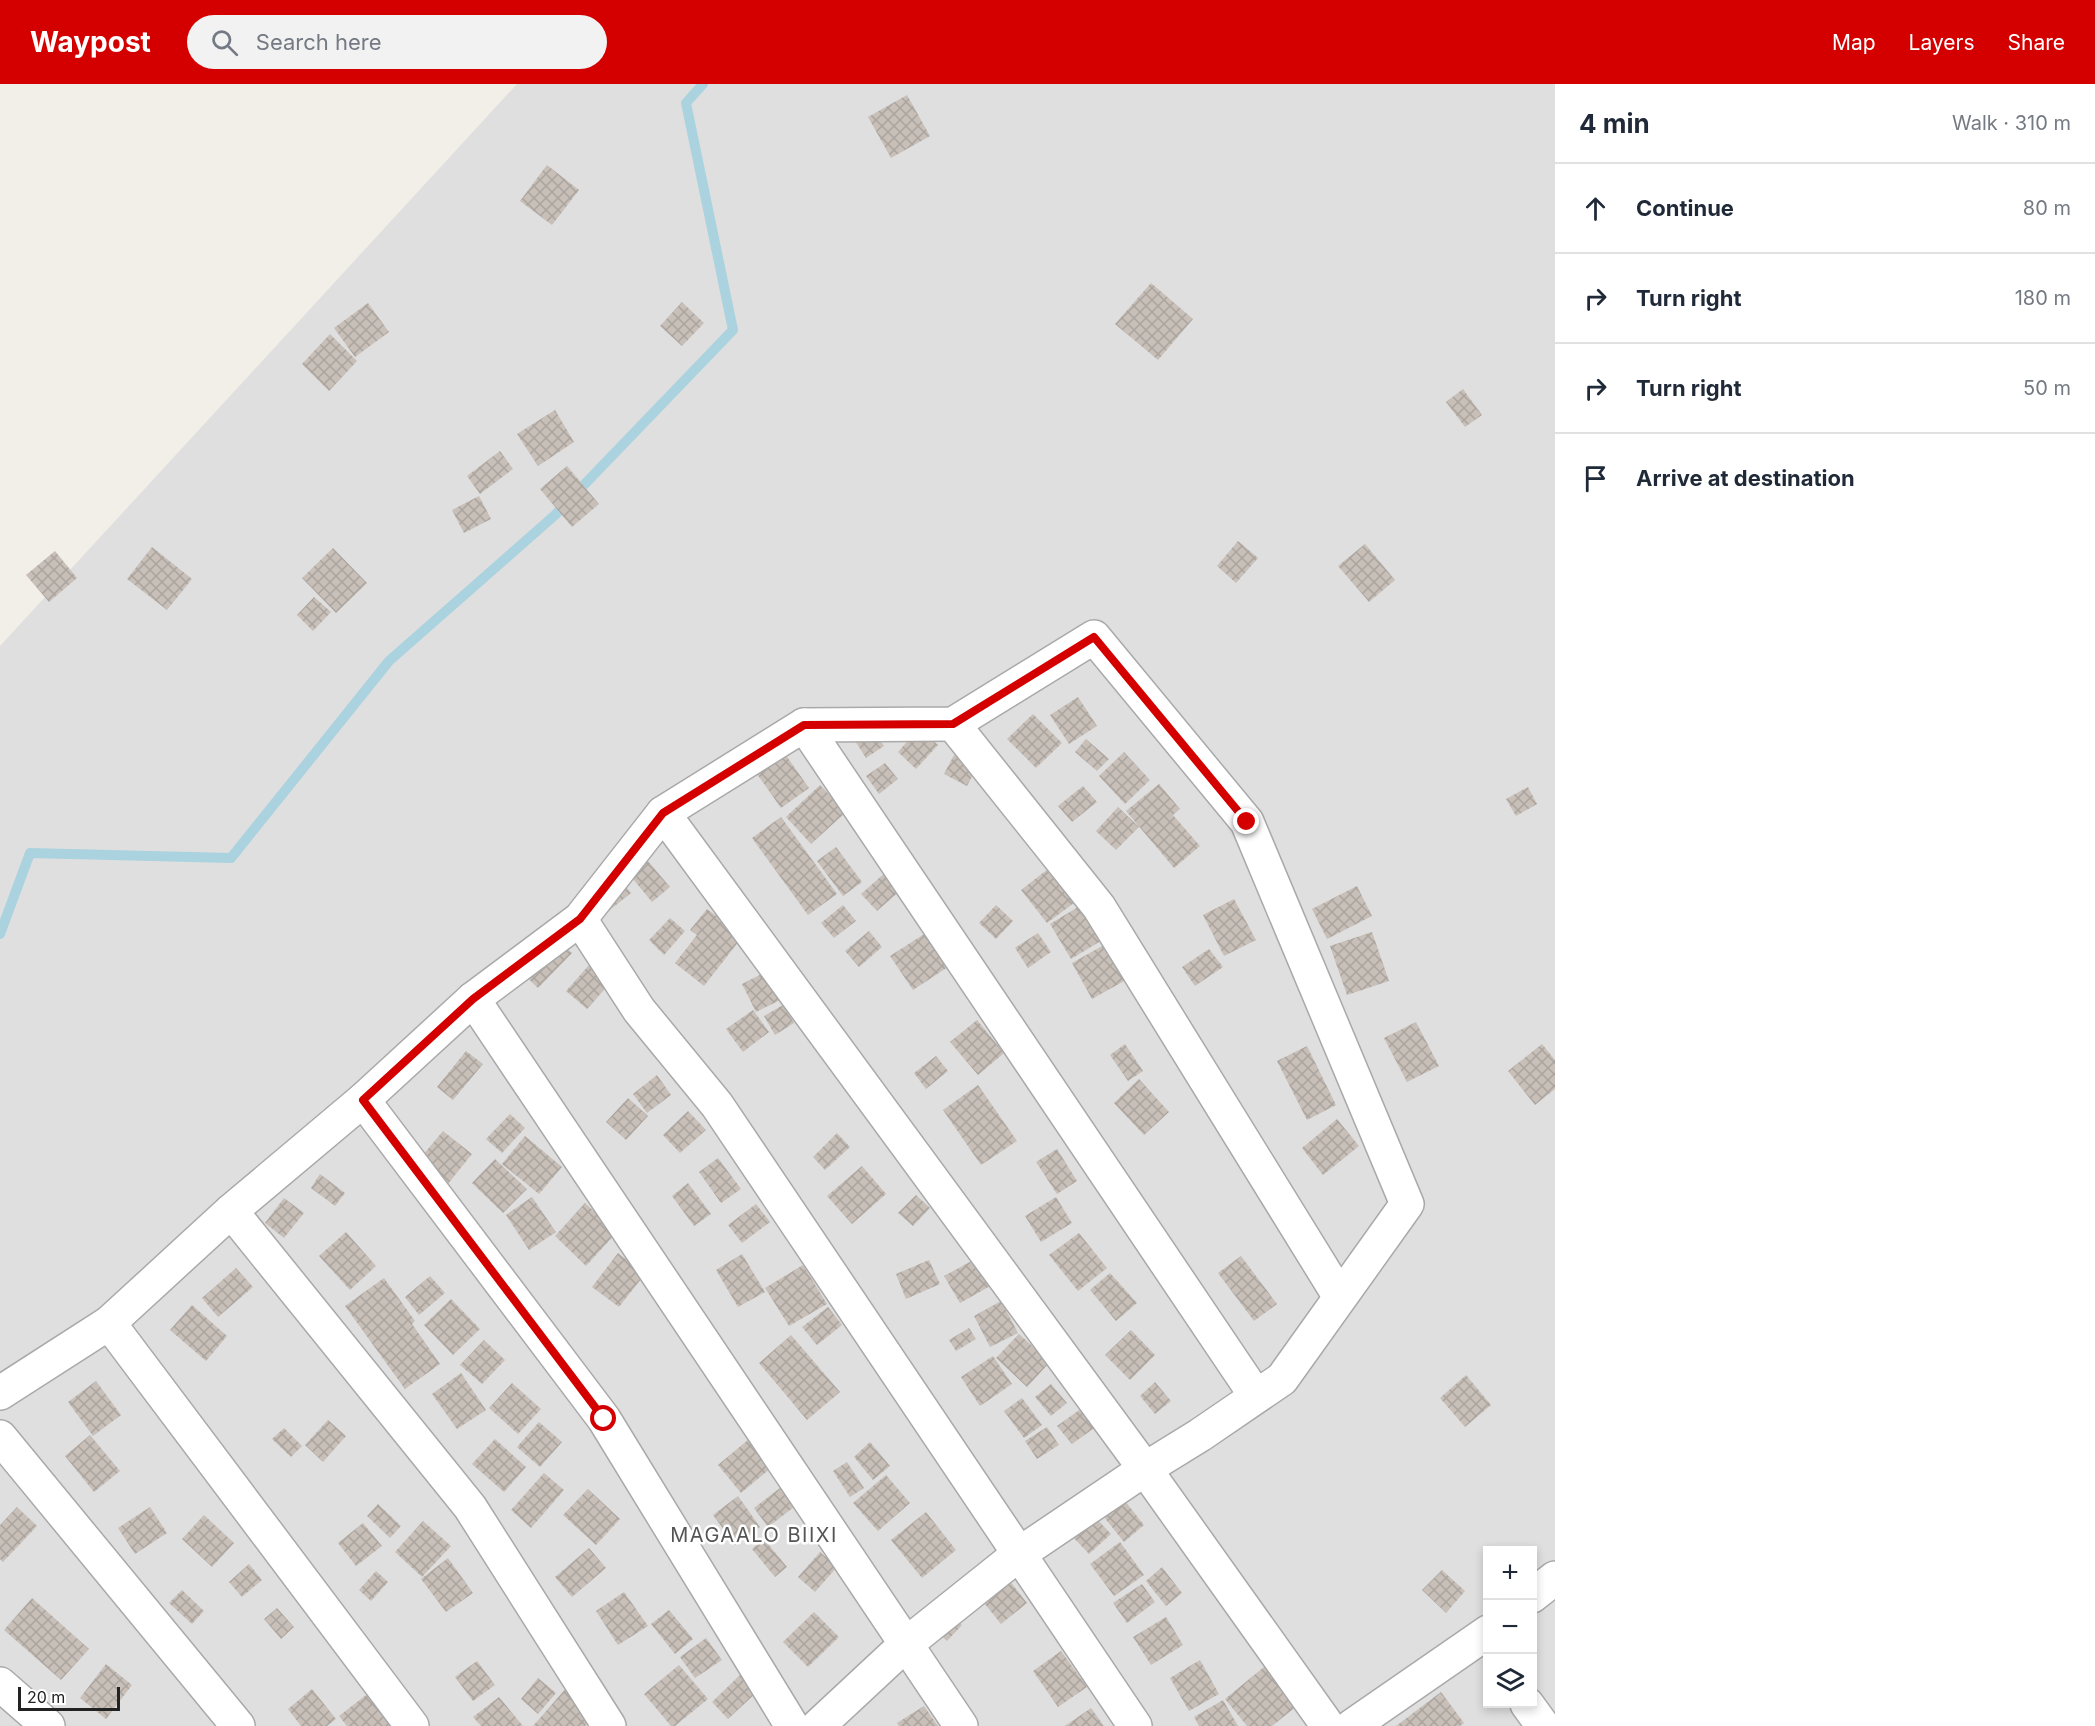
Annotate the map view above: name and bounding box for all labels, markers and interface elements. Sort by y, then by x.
search box [187,15,607,69]
text: Waypost [30,25,151,59]
icon: search [208,26,241,59]
text: Search here [256,29,382,55]
text: Map [1832,30,1876,55]
text: Layers [1909,30,1975,55]
text: Share [2008,30,2065,55]
text: 4 min [1579,108,1650,139]
text: Walk · 310 m [1952,111,2071,135]
icon: ahead [1579,192,1612,225]
text: Continue [1636,195,1734,221]
text: 80 m [2023,196,2071,220]
icon: right [1579,282,1612,315]
text: Turn right [1636,285,1742,311]
text: 180 m [2015,286,2071,310]
icon: right [1579,372,1612,405]
text: Turn right [1636,375,1742,401]
text: 50 m [2023,376,2071,400]
icon: arrive [1579,462,1612,495]
text: Arrive at destination [1636,465,1855,491]
route end [1233,808,1259,834]
route start [590,1405,616,1431]
district label: MAGAALO BIIXI [670,1523,838,1547]
map controls [1483,1546,1537,1708]
button: + [1483,1546,1537,1600]
button: − [1483,1600,1537,1654]
button: layers [1483,1654,1537,1708]
scale bar [18,1684,120,1712]
text: 20 m [27,1687,65,1707]

